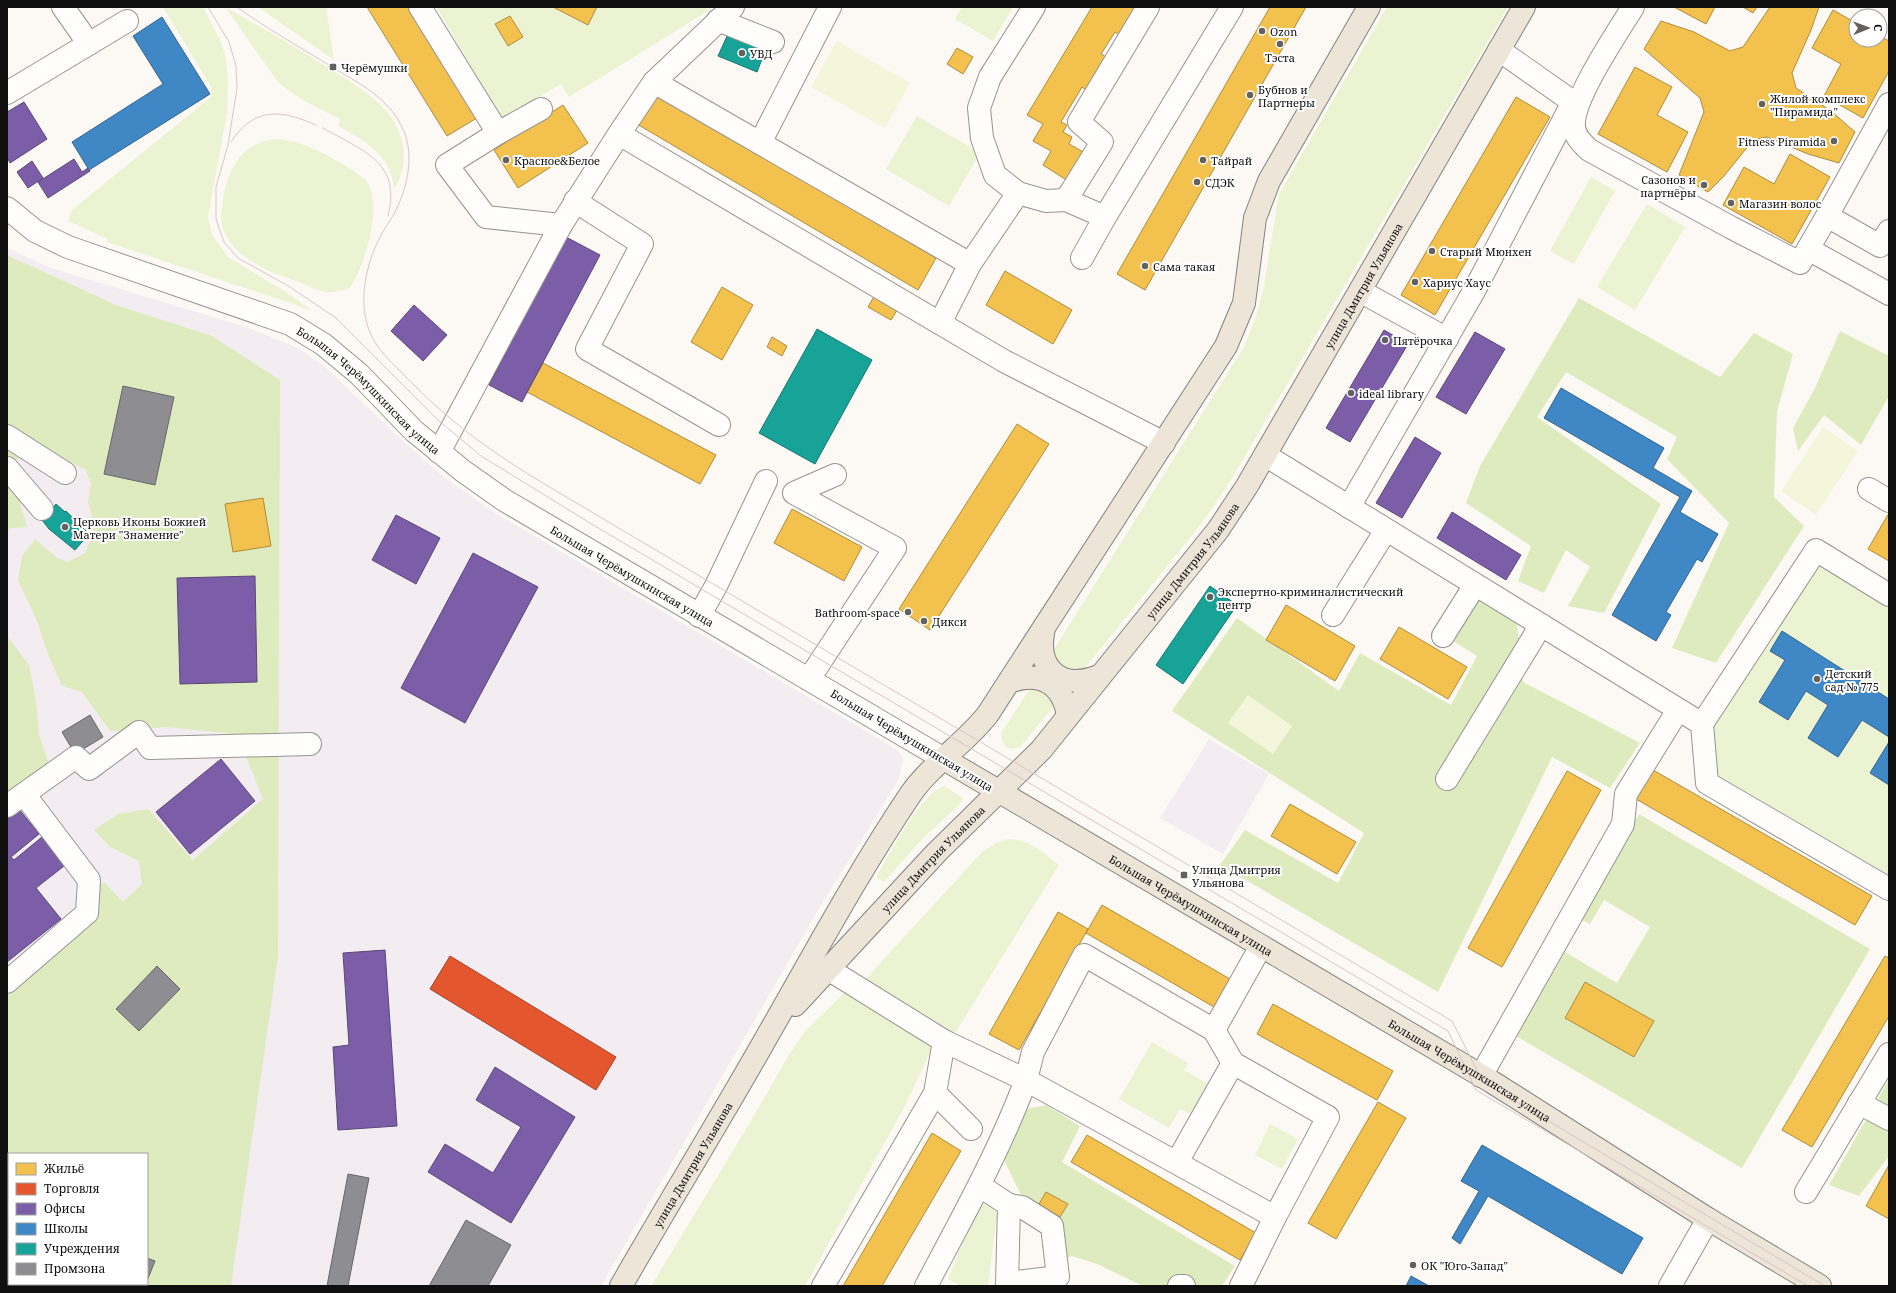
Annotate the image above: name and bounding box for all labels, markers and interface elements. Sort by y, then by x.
north arrow [1848,8,1888,48]
place label: Ozon [1270,24,1297,39]
text: С [1871,24,1886,32]
marker: Ozon [1257,26,1267,36]
marker: Тэста [1275,39,1285,49]
place label: УВД [750,46,773,61]
marker: УВД [737,48,747,58]
place label: Тэста [1265,50,1295,65]
place label: Черёмушки [341,60,408,75]
marker: Черёмушки [328,62,338,72]
place label: Бубнов и Партнеры [1258,82,1315,110]
marker: Бубнов и Партнеры [1245,90,1255,100]
place label: Жилой комплекс "Пирамида" [1769,91,1866,119]
marker: Жилой комплекс "Пирамида" [1757,99,1767,109]
place label: Fitness Piramida [1738,134,1826,149]
marker: Fitness Piramida [1829,136,1839,146]
place label: Красное&Белое [514,153,600,168]
place label: Тайрай [1211,153,1252,168]
marker: Красное&Белое [501,155,511,165]
marker: Тайрай [1198,155,1208,165]
place label: Сазонов и партнёры [1640,172,1696,200]
place label: СДЭК [1205,175,1235,190]
marker: СДЭК [1192,177,1202,187]
marker: Сазонов и партнёры [1699,180,1709,190]
place label: Магазин волос [1739,196,1822,211]
marker: Магазин волос [1726,198,1736,208]
street label: улица Дмитрия Ульянова [1321,220,1405,351]
place label: Старый Мюнхен [1440,244,1532,259]
marker: Старый Мюнхен [1427,246,1437,256]
place label: Сама такая [1153,259,1215,274]
marker: Сама такая [1140,261,1150,271]
place label: Хариус Хаус [1423,275,1491,290]
marker: Хариус Хаус [1410,277,1420,287]
street label: Большая Черёмушкинская улица [294,322,444,457]
place label: Пятёрочка [1393,333,1453,348]
marker: Пятёрочка [1380,335,1390,345]
place label: ideal library [1359,386,1425,401]
marker: ideal library [1346,388,1356,398]
street label: улица Дмитрия Ульянова [1142,499,1242,621]
place label: Церковь Иконы Божией Матери "Знамение" [73,514,206,542]
marker: Церковь Иконы Божией Матери "Знамение" [60,522,70,532]
street label: Большая Черёмушкинская улица [548,522,717,630]
place label: Экспертно-криминалистический центр [1218,584,1403,612]
marker: Экспертно-криминалистический центр [1205,592,1215,602]
place label: Bathroom-space [815,605,900,620]
marker: Bathroom-space [903,607,913,617]
place label: Дикси [932,614,967,629]
marker: Дикси [919,616,929,626]
place label: Детский сад № 775 [1825,666,1879,694]
marker: Детский сад № 775 [1812,674,1822,684]
street label: Большая Черёмушкинская улица [828,685,996,795]
street label: улица Дмитрия Ульянова [878,802,988,915]
street label: Большая Черёмушкинская улица [1107,851,1276,959]
place label: Улица Дмитрия Ульянова [1192,862,1281,890]
marker: Улица Дмитрия Ульянова [1179,870,1189,880]
street label: Большая Черёмушкинская улица [1386,1015,1554,1125]
street label: улица Дмитрия Ульянова [649,1099,735,1230]
legend [8,1153,148,1285]
text: Жильё [43,1160,84,1177]
text: Торговля [44,1180,100,1197]
text: Офисы [44,1200,86,1217]
text: Школы [44,1220,88,1237]
text: Учреждения [44,1240,120,1257]
place label: ОК "Юго-Запад" [1421,1258,1508,1273]
text: Промзона [44,1260,106,1277]
marker: ОК "Юго-Запад" [1408,1260,1418,1270]

